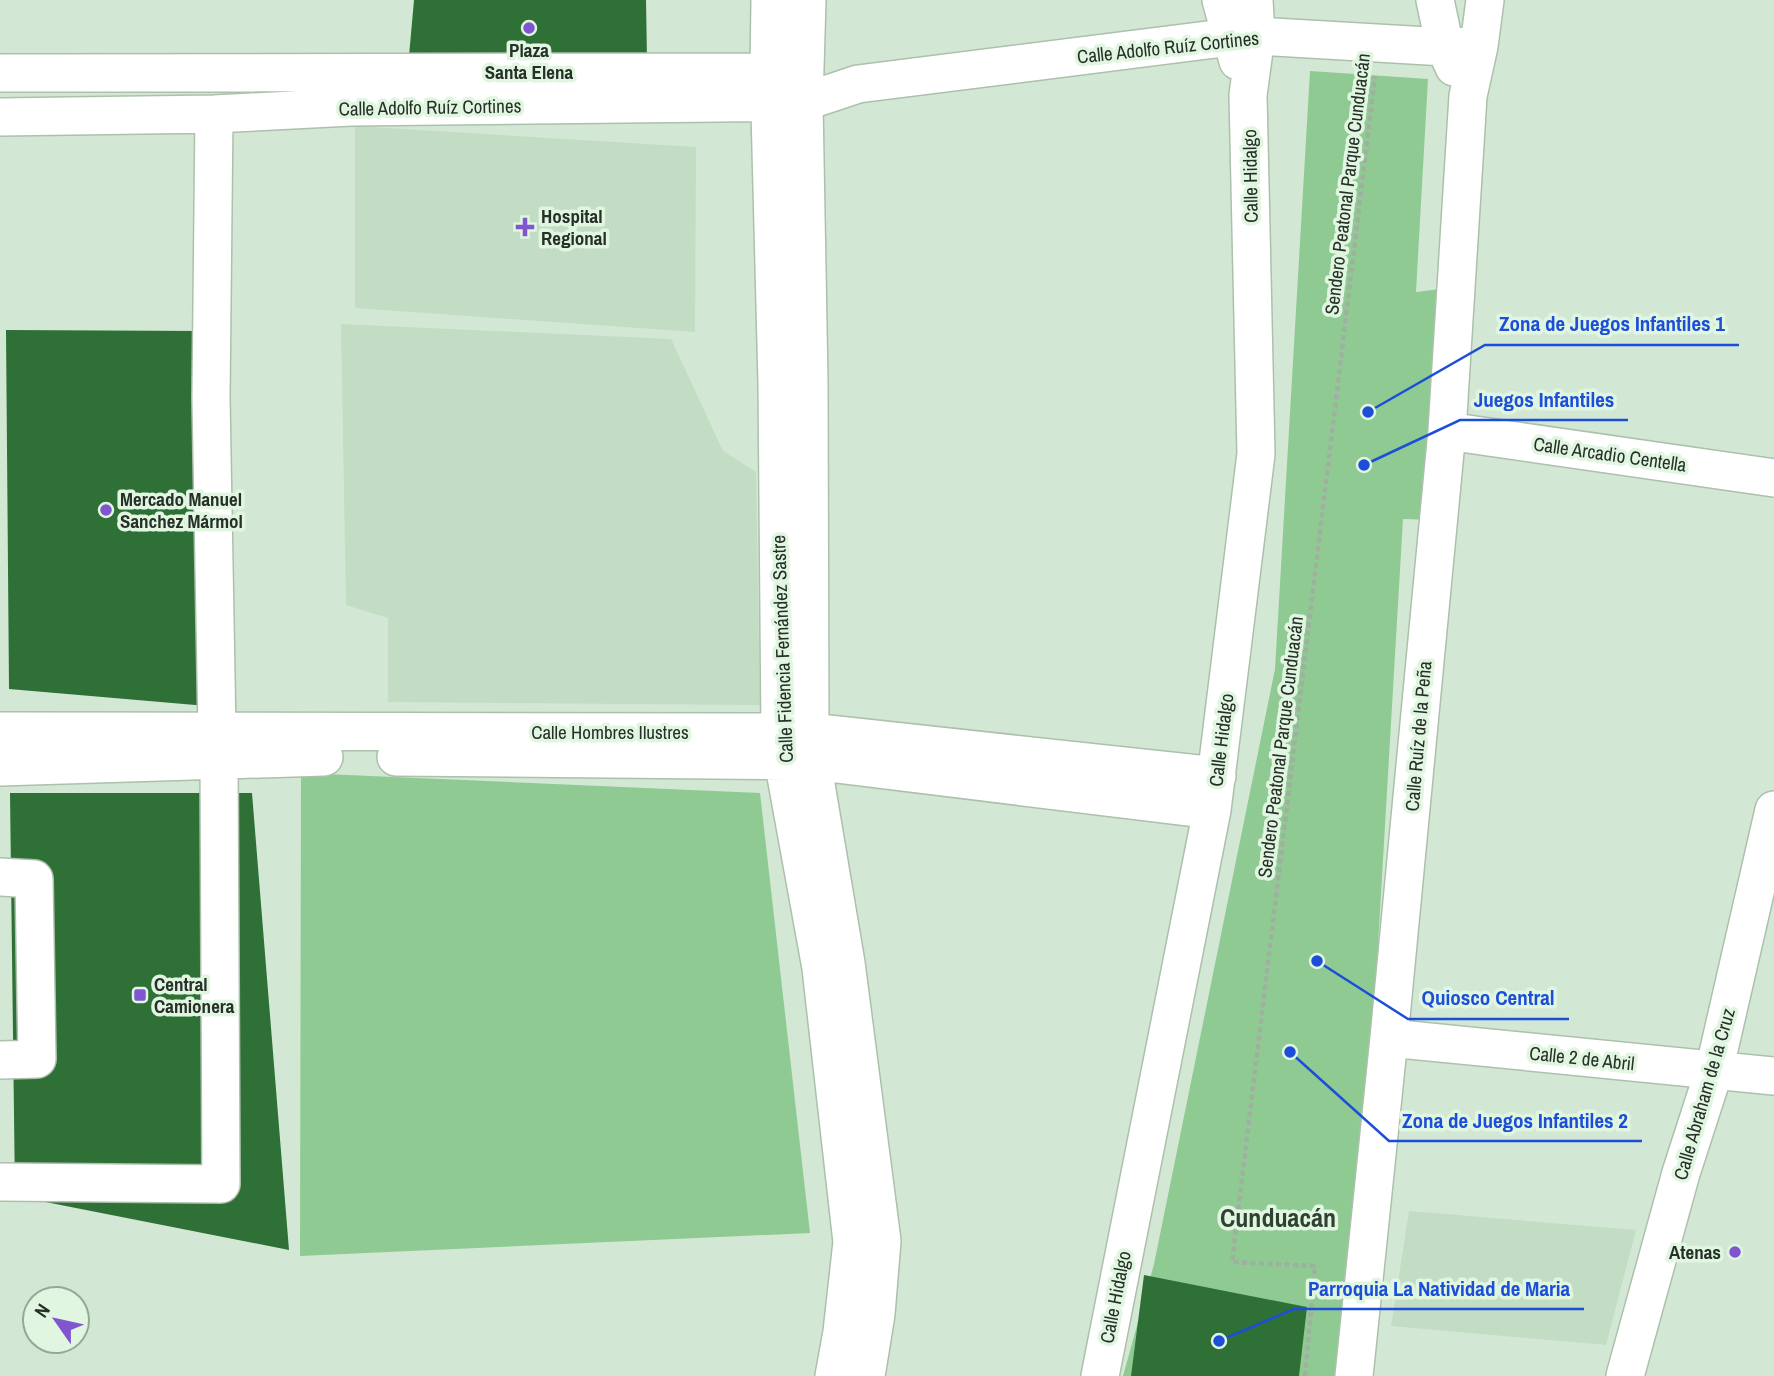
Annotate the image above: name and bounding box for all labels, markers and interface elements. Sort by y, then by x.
marker: Plaza Santa Elena [521,20,537,36]
street label: Calle Adolfo Ruíz Cortines [1076,24,1260,69]
place label: Plaza Santa Elena [485,37,573,85]
street label: Sendero Peatonal Parque Cunduacán [1318,52,1376,316]
street label: Calle Adolfo Ruíz Cortines [338,92,522,122]
street label: Calle Hidalgo [1236,129,1264,223]
place label: Hospital Regional [541,203,607,251]
marker: Hospital Regional [515,217,535,237]
callout: Zona de Juegos Infantiles 1 [1485,303,1739,345]
text: Zona de Juegos Infantiles 1 [1499,309,1725,338]
callout: Juegos Infantiles [1460,378,1628,420]
text: Juegos Infantiles [1474,385,1614,414]
street label: Calle Arcadio Centella [1532,430,1688,478]
place label: Mercado Manuel Sanchez Mármol [120,486,243,534]
marker: Mercado Manuel Sanchez Mármol [98,502,114,518]
street label: Calle Fidencia Fernández Sastre [765,535,799,763]
street label: Sendero Peatonal Parque Cunduacán [1251,615,1309,879]
street label: Calle Ruíz de la Peña [1398,659,1438,812]
street label: Calle Hidalgo [1202,692,1240,788]
street label: Calle Hombres Ilustres [531,719,689,745]
place label: Central Camionera [154,971,235,1019]
callout: Quiosco Central [1408,977,1569,1019]
text: Quiosco Central [1421,983,1555,1012]
marker: Central Camionera [132,987,148,1003]
street label: Calle Abraham de la Cruz [1667,1005,1741,1183]
street label: Calle 2 de Abril [1528,1040,1636,1076]
callout: Zona de Juegos Infantiles 2 [1389,1099,1642,1141]
text: Zona de Juegos Infantiles 2 [1402,1106,1628,1135]
district label: Cunduacán [1220,1200,1336,1235]
place label: Atenas [1669,1239,1721,1265]
marker: Atenas [1727,1244,1743,1260]
street label: Calle Hidalgo [1093,1249,1137,1345]
callout: Parroquia La Natividad de Maria [1294,1267,1584,1309]
text: Parroquia La Natividad de Maria [1308,1274,1571,1303]
north arrow [21,1285,91,1355]
text: N [28,1299,56,1322]

